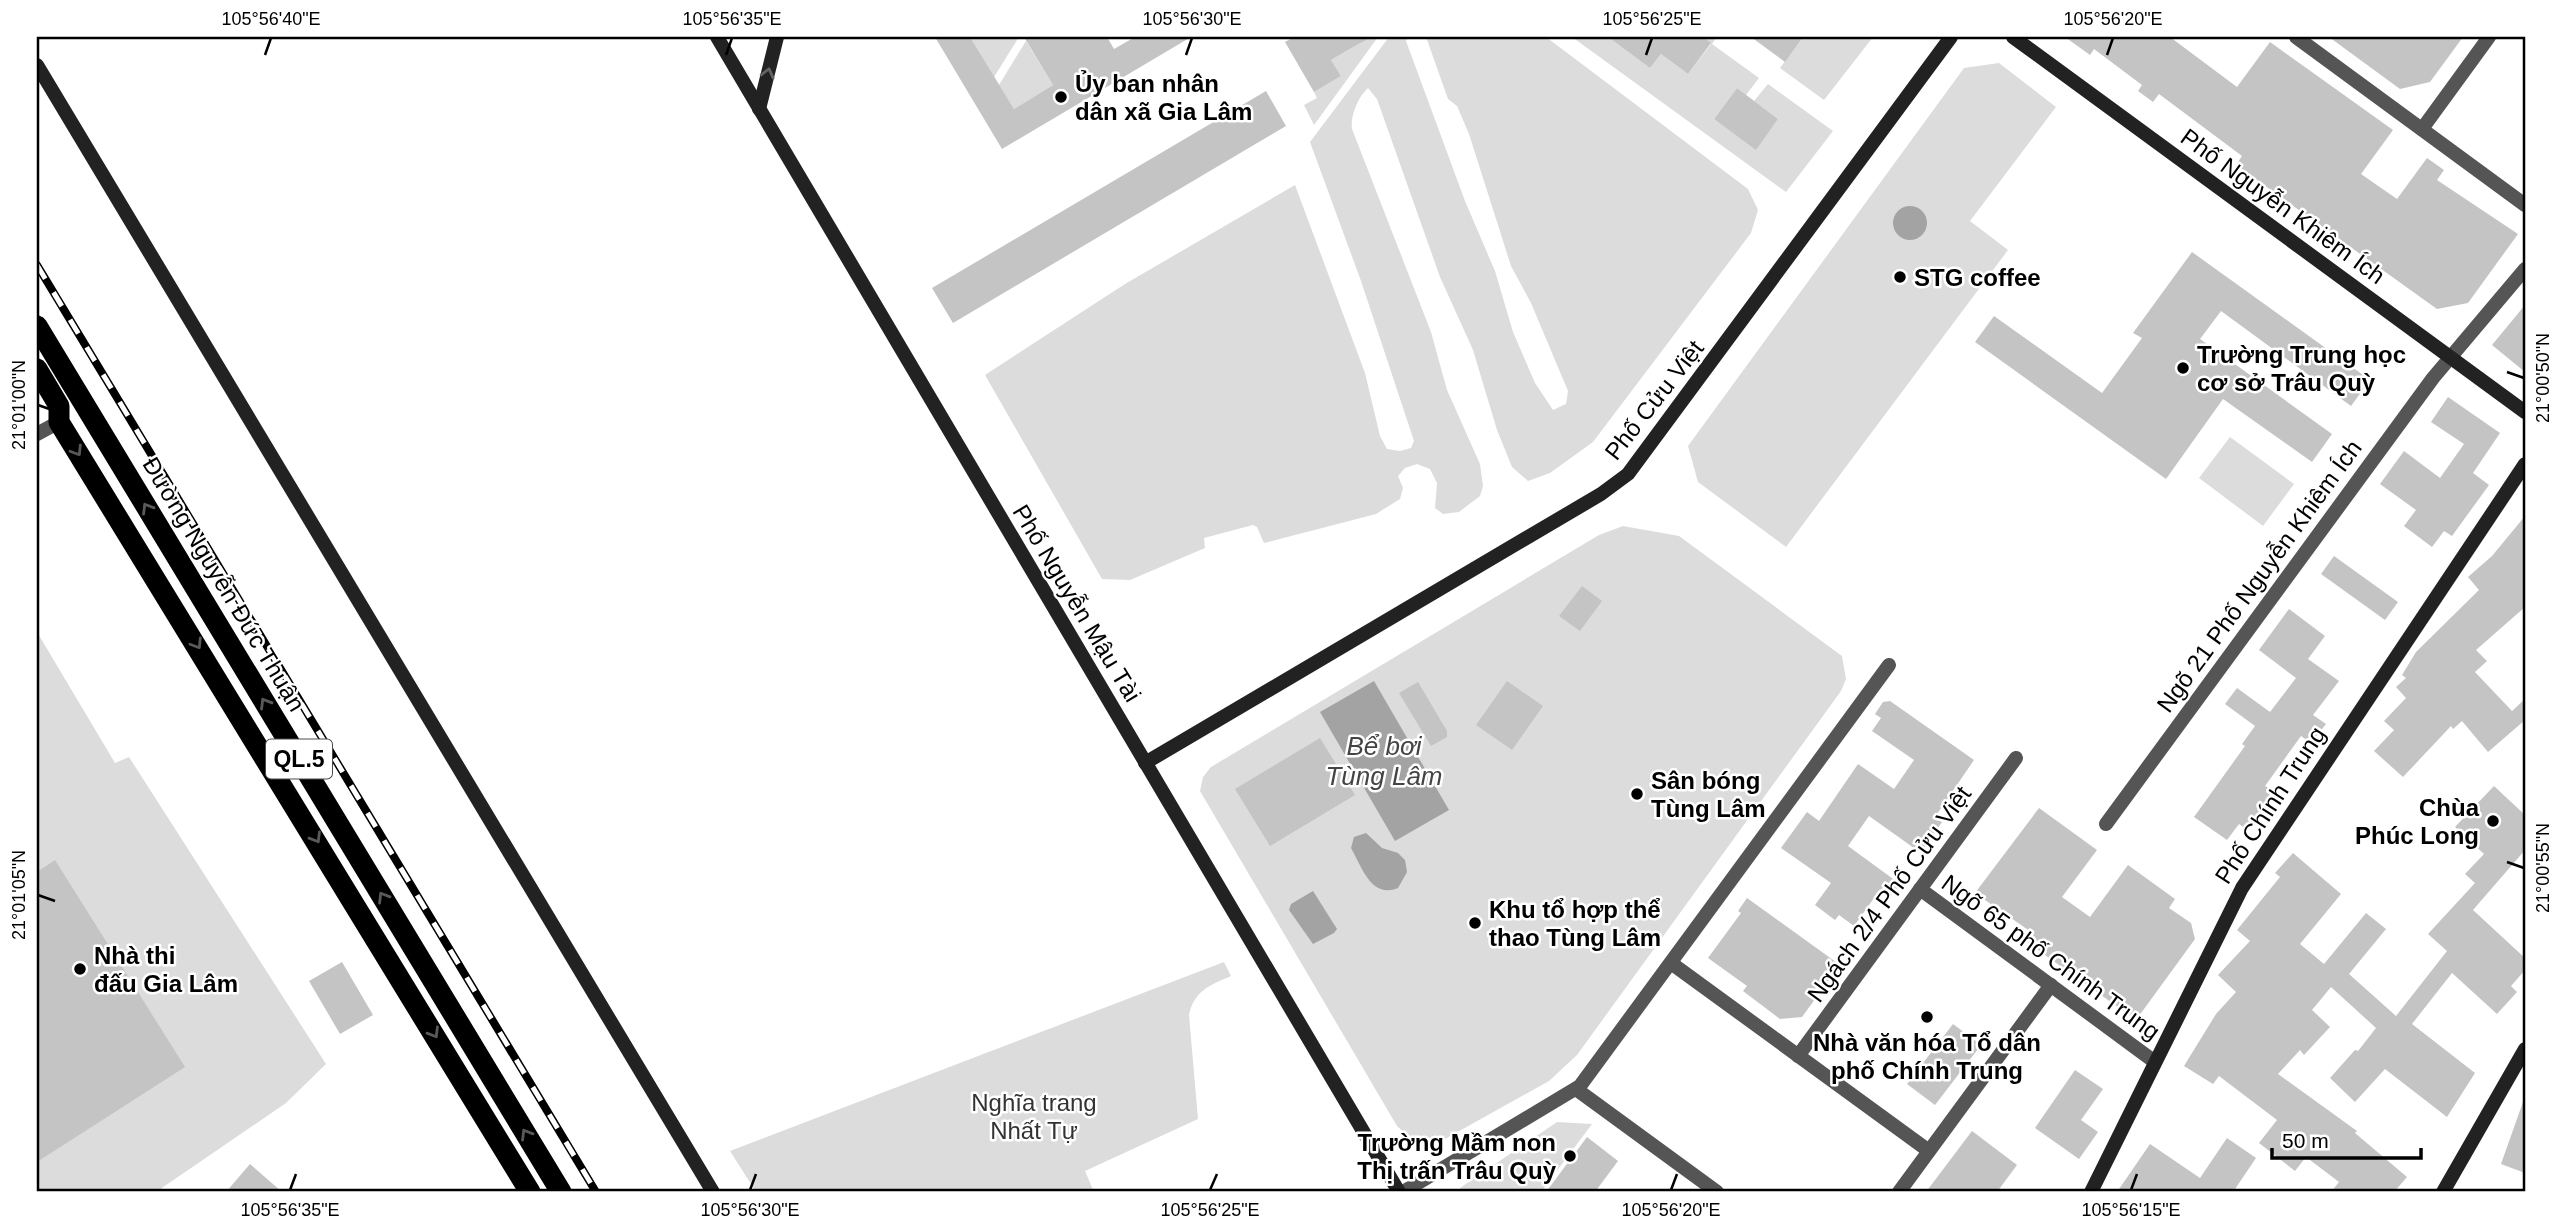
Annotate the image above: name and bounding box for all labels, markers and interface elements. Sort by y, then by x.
text: 105°56'40"E [221,9,321,29]
text: 105°56'35"E [682,9,782,29]
text: 105°56'30"E [1142,9,1242,29]
text: 105°56'25"E [1602,9,1702,29]
text: 105°56'20"E [2063,9,2163,29]
one-way arrow [760,67,774,79]
place label: Ủy ban nhân dân xã Gia Lâm [1075,69,1252,125]
marker: Ủy ban nhân dân xã Gia Lâm [1053,89,1069,105]
street label: Phố Nguyễn Khiêm Ích [2176,123,2390,289]
place label: STG coffee [1914,264,2041,291]
marker: STG coffee [1892,269,1908,285]
text: 21°00'50"N [2533,333,2553,423]
street label: Phố Cửu Việt [1599,335,1709,465]
place label: Trường Trung học cơ sở Trâu Quỳ [2197,341,2406,396]
text: 21°01'00"N [9,360,29,450]
marker: Trường Trung học cơ sở Trâu Quỳ [2175,360,2191,376]
street label: Ngõ 21 Phố Nguyễn Khiêm Ích [2151,435,2367,717]
one-way arrow [68,443,81,456]
street label: Đường Nguyễn Đức Thuận [137,452,311,716]
street label: Phố Nguyễn Mậu Tài [1007,500,1147,706]
one-way arrow [143,503,156,516]
one-way arrow [188,636,201,649]
one-way arrow [260,697,273,710]
street label: Phố Chính Trung [2209,722,2331,888]
water label: Bể bơi Tùng Lâm [1325,731,1443,791]
road number: QL.5 [266,740,332,778]
place label: Sân bóng Tùng Lâm [1651,767,1766,822]
street label: Ngách 2/4 Phố Cửu Việt [1802,781,1976,1007]
marker: Sân bóng Tùng Lâm [1629,786,1645,802]
place label: Chùa Phúc Long [2355,794,2480,849]
marker: Chùa Phúc Long [2485,813,2501,829]
text: 21°00'55"N [2533,823,2553,913]
one-way arrow [307,831,320,844]
text: 21°01'05"N [9,850,29,940]
street label: Ngõ 65 phố Chính Trung [1937,869,2165,1045]
one-way arrow [378,892,391,905]
place label: Khu tổ hợp thể thao Tùng Lâm [1489,896,1661,951]
marker: Khu tổ hợp thể thao Tùng Lâm [1467,915,1483,931]
place label: Nhà thi đấu Gia Lâm [94,942,238,997]
marker: Nhà thi đấu Gia Lâm [72,961,88,977]
marker: Nhà văn hóa Tổ dân phố Chính Trung [1919,1009,1935,1025]
one-way arrow [425,1025,438,1038]
place label: Nhà văn hóa Tổ dân phố Chính Trung [1813,1029,2041,1084]
park label: Nghĩa trang Nhất Tự [971,1089,1097,1144]
scale bar [2272,1117,2420,1161]
one-way arrow [521,1128,534,1141]
place label: Trường Mầm non Thị trấn Trâu Quỳ [1357,1129,1557,1184]
text: 50 m [2282,1129,2329,1152]
marker: Trường Mầm non Thị trấn Trâu Quỳ [1562,1148,1578,1164]
text: 105°56'35"E [240,1200,340,1220]
text: 105°56'30"E [700,1200,800,1220]
text: 105°56'25"E [1160,1200,1260,1220]
text: 105°56'20"E [1621,1200,1721,1220]
text: 105°56'15"E [2081,1200,2181,1220]

